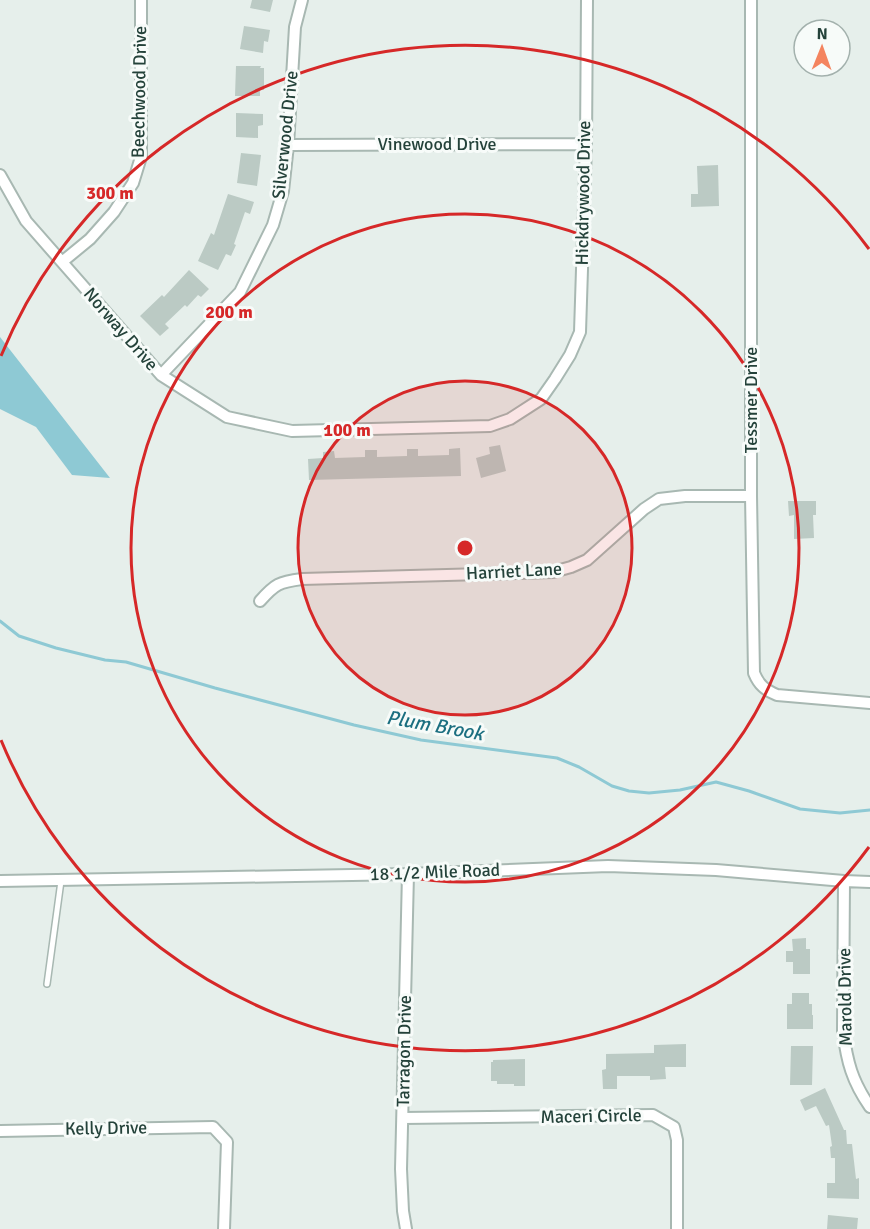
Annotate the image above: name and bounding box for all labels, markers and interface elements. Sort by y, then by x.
north arrow [792,18,852,78]
text: N [817,24,828,44]
street label: Beechwood Drive [127,26,151,158]
street label: Silverwood Drive [267,70,303,200]
street label: Hickdrywood Drive [571,121,595,265]
street label: Vinewood Drive [377,133,497,155]
text: 300 m [86,182,134,204]
street label: Norway Drive [79,283,163,375]
text: 200 m [205,301,253,323]
street label: Tessmer Drive [740,347,762,453]
text: 100 m [323,419,371,441]
centre of rings [455,538,475,558]
street label: Harriet Lane [465,557,563,585]
water label: Plum Brook [385,705,487,747]
street label: 18 1/2 Mile Road [369,859,501,885]
street label: Marold Drive [833,948,857,1046]
street label: Tarragon Drive [392,995,416,1107]
street label: Maceri Circle [540,1104,642,1128]
street label: Kelly Drive [65,1116,147,1140]

